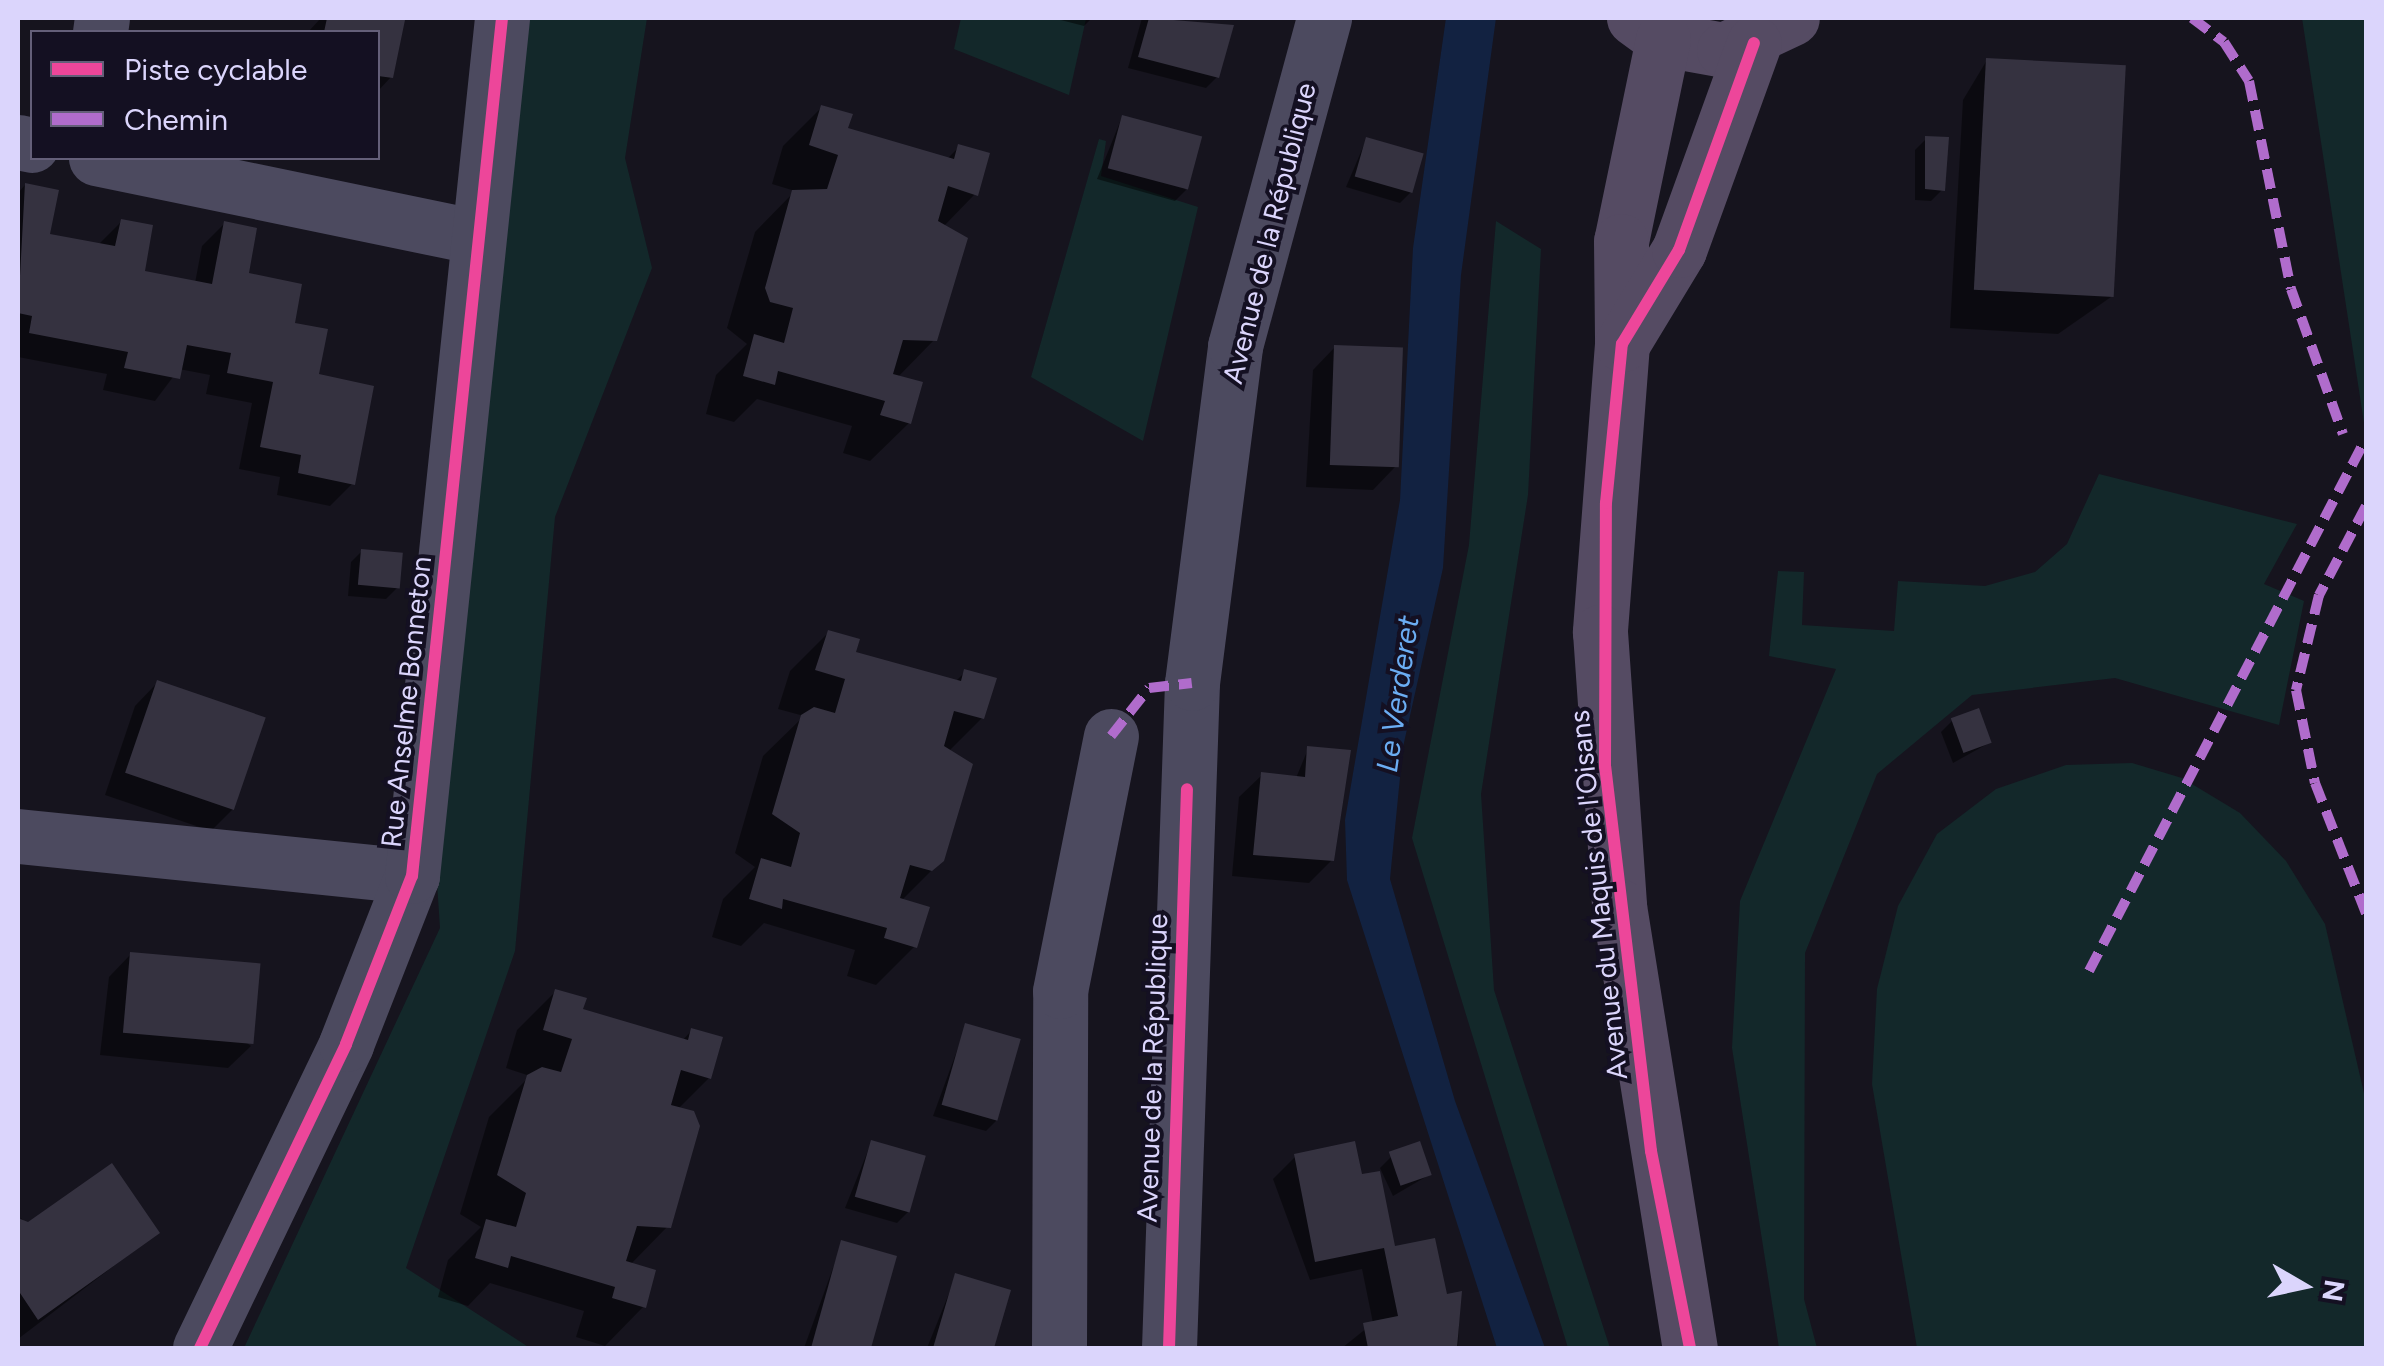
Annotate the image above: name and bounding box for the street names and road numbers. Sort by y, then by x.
street label: Avenue de la République [1215,79,1323,387]
street label: Rue Anselme Bonneton [374,555,438,849]
street label: Avenue du Maquis de l'Oisans [1562,709,1634,1081]
street label: Avenue de la République [1130,913,1174,1223]

